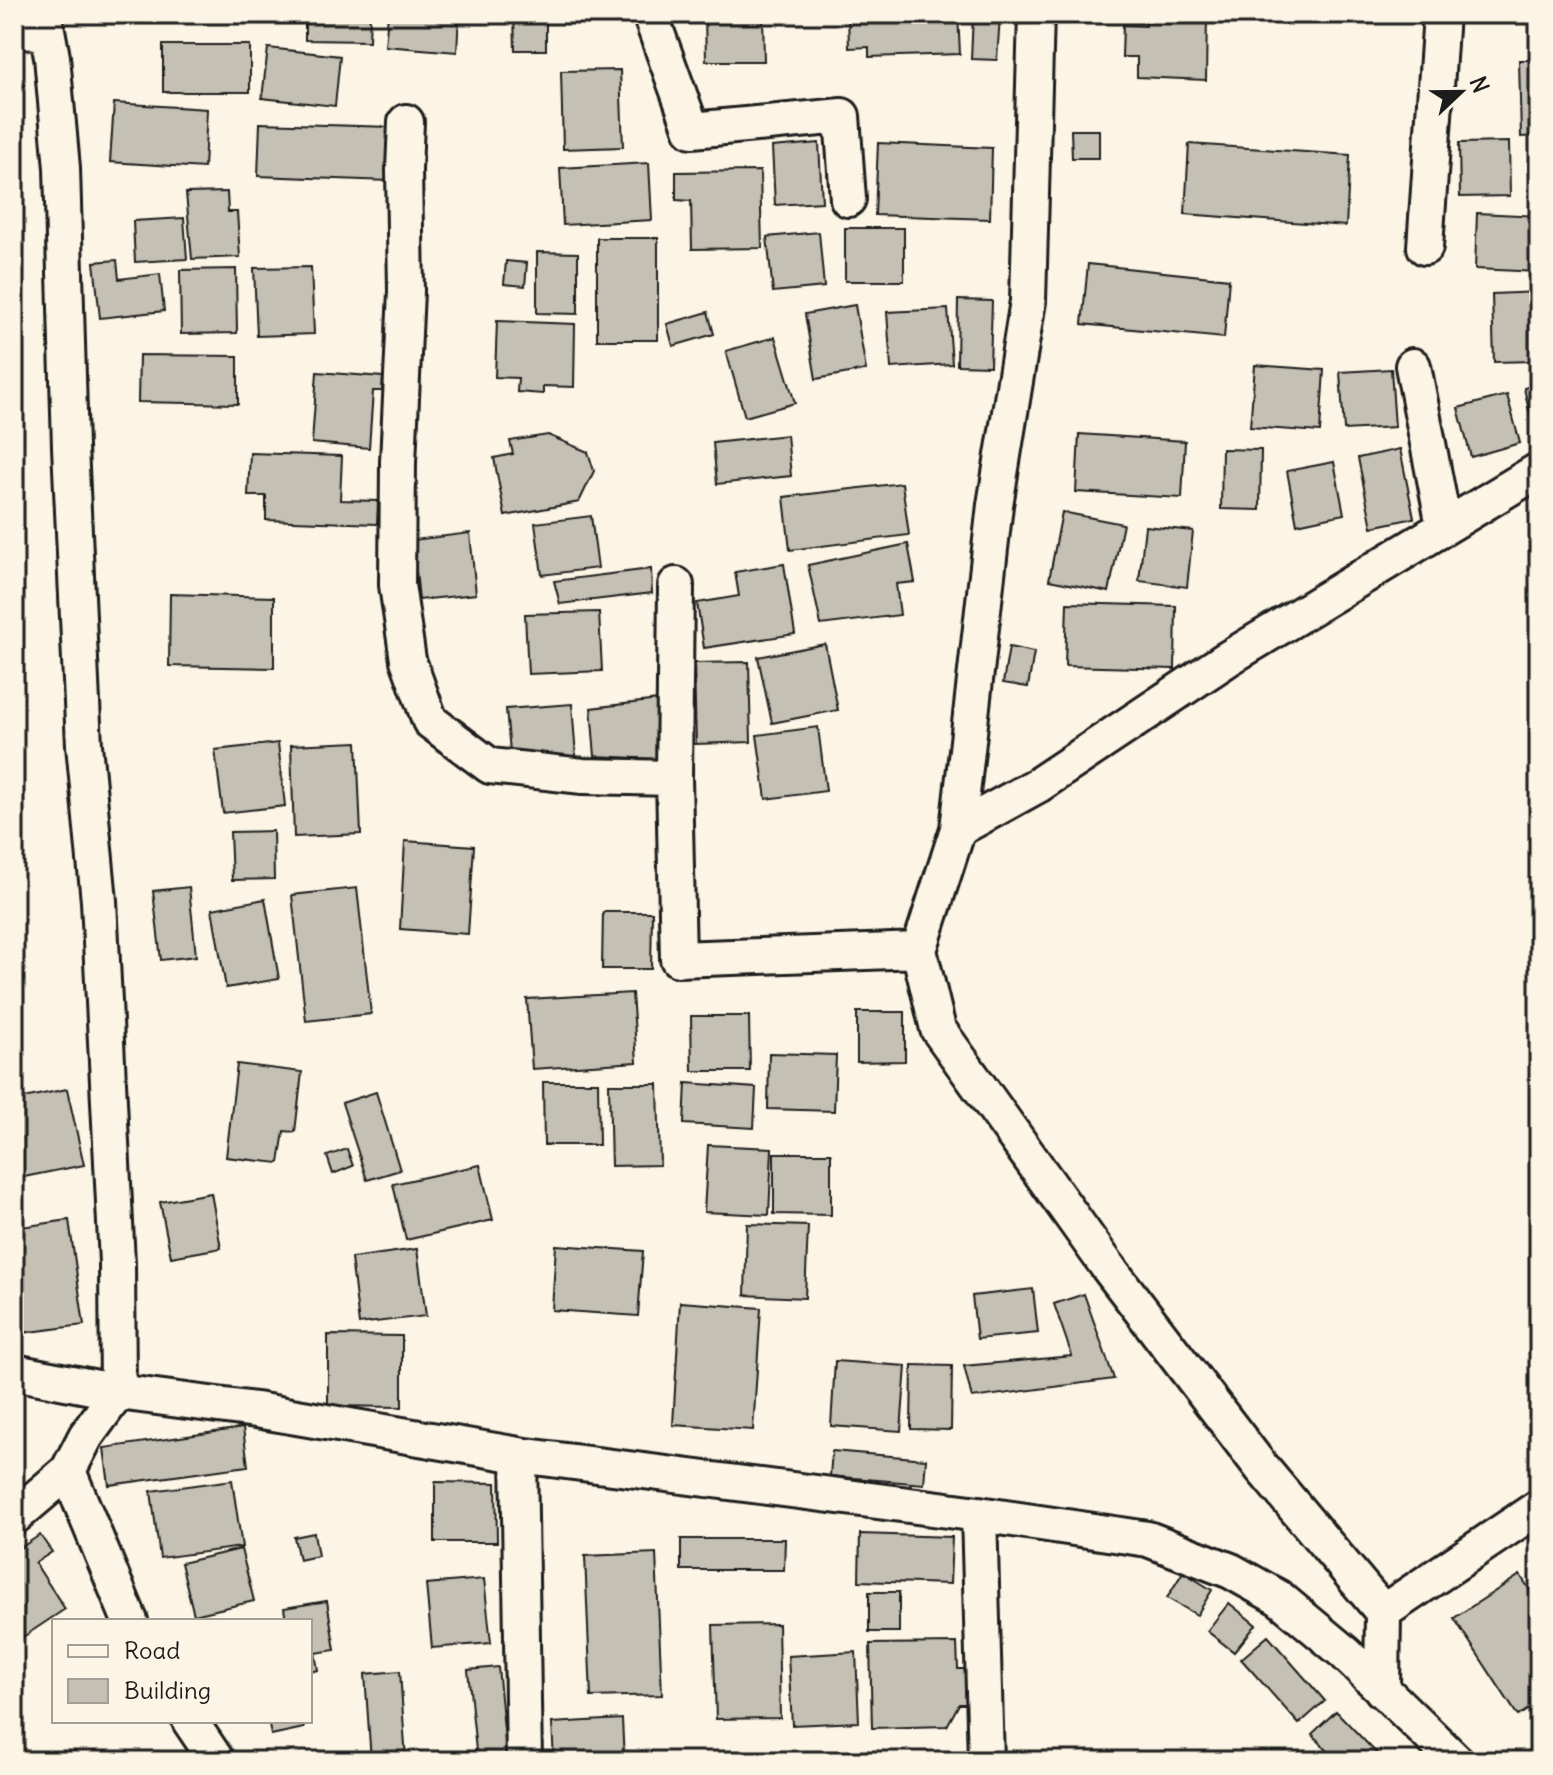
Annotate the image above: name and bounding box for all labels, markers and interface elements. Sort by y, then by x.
north arrow [1421,52,1501,132]
text: N [1464,72,1495,97]
legend [52,1619,312,1723]
text: Road [124,1635,180,1665]
text: Building [124,1675,211,1705]

